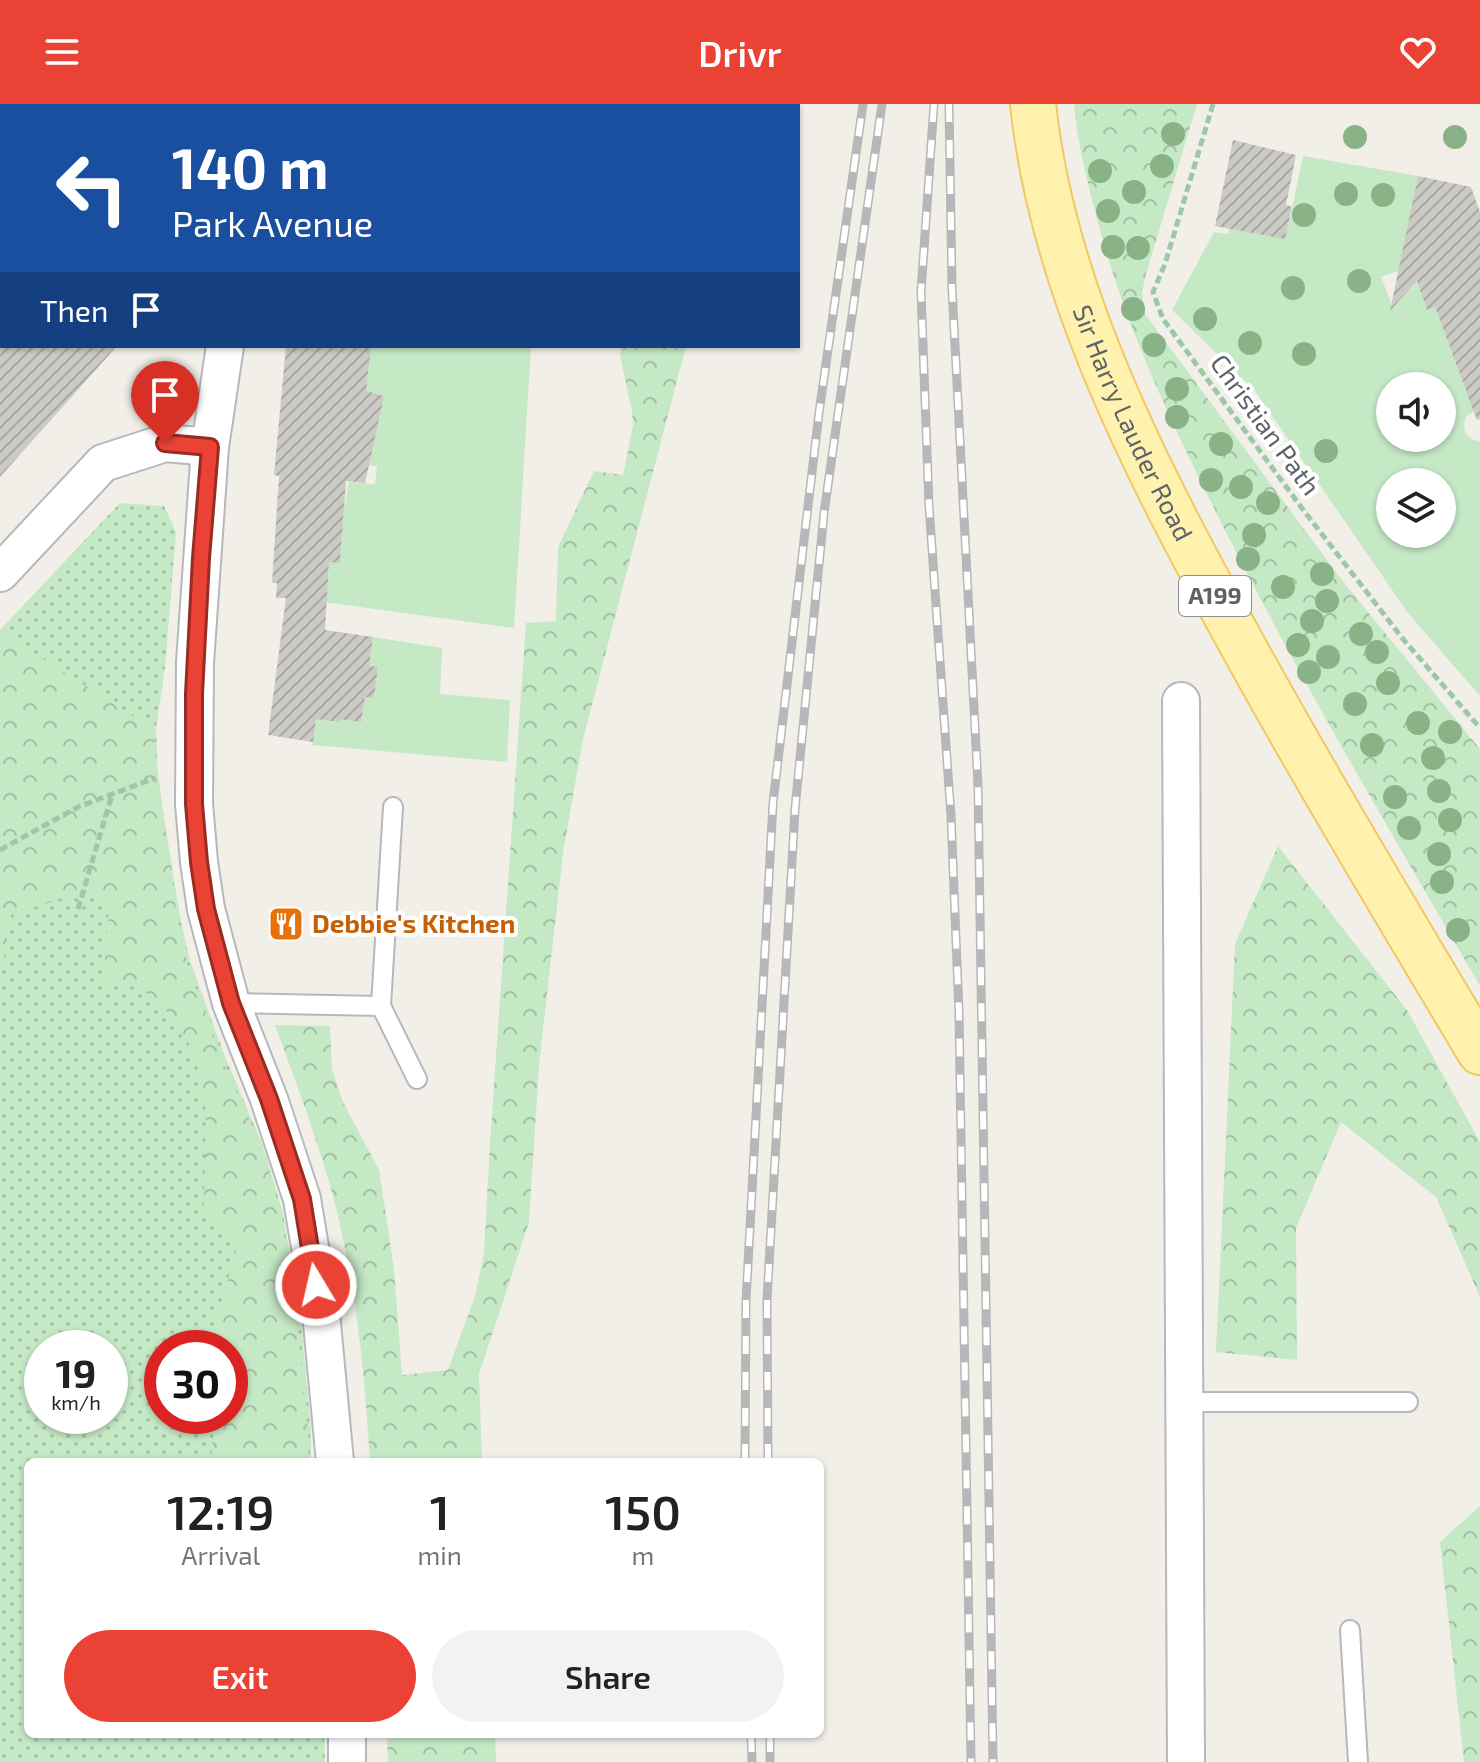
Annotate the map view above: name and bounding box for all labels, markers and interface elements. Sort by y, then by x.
icon: menu [40,30,84,74]
icon: heart [1396,30,1440,74]
text: Drivr [698,31,782,74]
text: 140 m [172,133,329,200]
icon: left [40,136,144,240]
text: Park Avenue [172,201,373,244]
icon: arrive [124,288,168,332]
text: Then [40,292,108,328]
street label: Sir Harry Lauder Road [1068,301,1200,546]
street label: Christian Path [1205,348,1328,500]
pin [131,361,199,443]
map controls [1376,372,1456,548]
button: sound [1376,372,1456,452]
icon: arrive [143,373,187,417]
button: layers [1376,468,1456,548]
road number: A199 [1179,576,1251,616]
restaurant icon: Debbie's Kitchen [267,905,305,943]
place label: Debbie's Kitchen [312,907,515,938]
position arrow [274,1243,358,1327]
speed limit sign: 30 [144,1330,248,1434]
text: 19 [56,1348,96,1396]
text: km/h [51,1390,101,1414]
text: 12:19 [167,1482,275,1540]
text: 1 [430,1482,450,1540]
text: 150 [605,1482,681,1540]
text: Arrival [181,1539,260,1570]
text: min [418,1539,462,1570]
text: m [632,1539,654,1570]
button: Exit [64,1630,416,1722]
button: Share [432,1630,784,1722]

